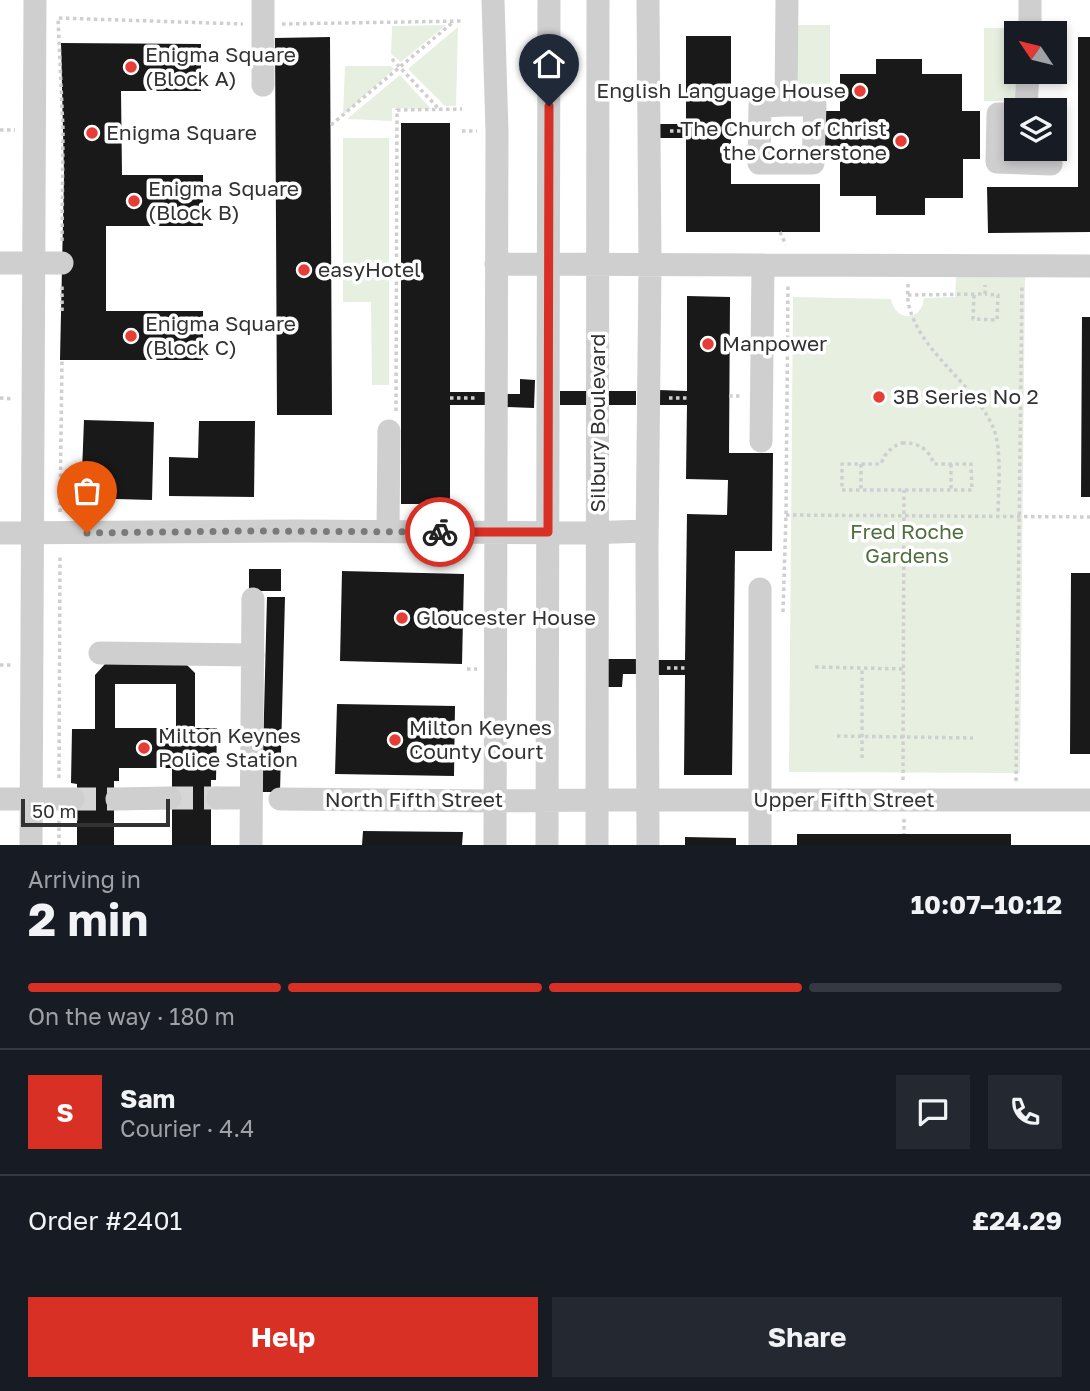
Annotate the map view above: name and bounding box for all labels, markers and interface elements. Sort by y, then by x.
north arrow [1004,21,1068,84]
map controls [1004,21,1067,161]
pin [519,34,579,106]
place label: Enigma Square (Block A) [145,41,296,91]
icon: home [530,45,568,83]
marker: Enigma Square (Block A) [123,59,139,75]
place label: English Language House [596,77,846,103]
marker: English Language House [852,83,868,99]
button: layers [1004,98,1067,161]
place label: The Church of Christ the Cornerstone [680,115,887,165]
place label: Enigma Square [106,119,257,145]
marker: Enigma Square [84,125,100,141]
marker: The Church of Christ the Cornerstone [893,133,909,149]
place label: Enigma Square (Block B) [148,175,299,225]
marker: Enigma Square (Block B) [126,193,142,209]
place label: easyHotel [318,256,421,282]
marker: easyHotel [296,262,312,278]
place label: Enigma Square (Block C) [145,310,296,360]
marker: Enigma Square (Block C) [123,328,139,344]
place label: Manpower [722,330,827,356]
street label: Silbury Boulevard [584,334,610,512]
marker: Manpower [700,336,716,352]
place label: 3B Series No 2 [893,383,1039,409]
marker: 3B Series No 2 [871,389,887,405]
pin [57,461,117,533]
icon: bag [68,472,106,510]
courier [405,497,475,567]
icon: bike [421,513,459,551]
park label: Fred Roche Gardens [850,518,964,568]
place label: Gloucester House [416,604,596,630]
marker: Gloucester House [394,610,410,626]
place label: Milton Keynes County Court [409,714,552,764]
place label: Milton Keynes Police Station [158,722,301,772]
marker: Milton Keynes County Court [387,732,403,748]
marker: Milton Keynes Police Station [136,740,152,756]
street label: North Fifth Street [325,786,503,812]
street label: Upper Fifth Street [753,786,935,812]
scale bar [21,796,170,828]
text: 50 m [32,799,76,822]
text: Arriving in [28,865,141,893]
text: 10:07–10:12 [911,889,1062,920]
text: 2 min [28,891,148,946]
text: On the way · 180 m [28,1002,235,1030]
button: chat [896,1075,970,1149]
button: phone [988,1075,1062,1149]
text: Sam [120,1083,175,1114]
text: S [56,1097,74,1128]
text: Courier · 4.4 [120,1114,254,1142]
text: Order #2401 [28,1205,182,1236]
text: £24.29 [972,1205,1062,1236]
button: Help [28,1297,538,1377]
button: Share [552,1297,1062,1377]

